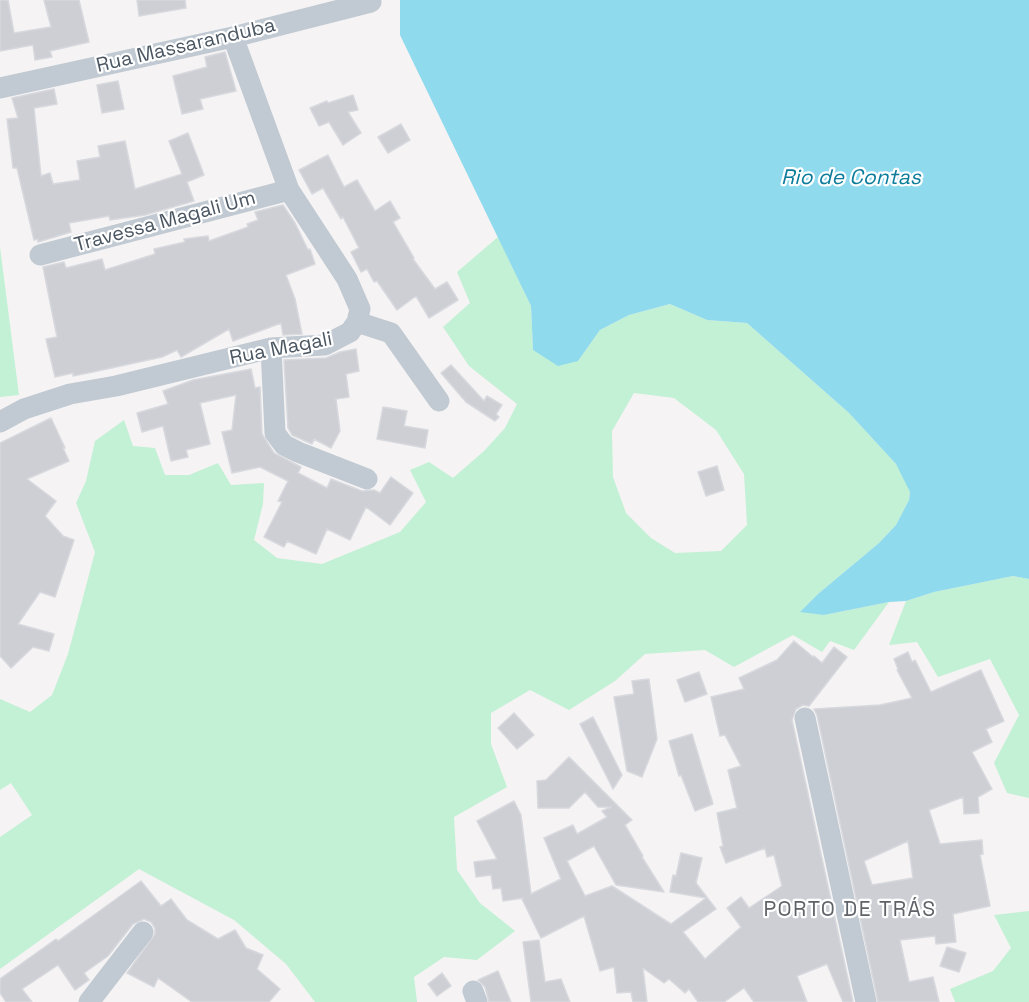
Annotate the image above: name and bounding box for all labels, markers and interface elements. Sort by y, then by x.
street label: Rua Massaranduba [94,14,278,78]
water label: Rio de Contas [781,165,921,191]
street label: Travessa Magali Um [72,186,258,258]
street label: Rua Magali [228,327,334,371]
district label: PORTO DE TRÁS [763,897,937,923]

